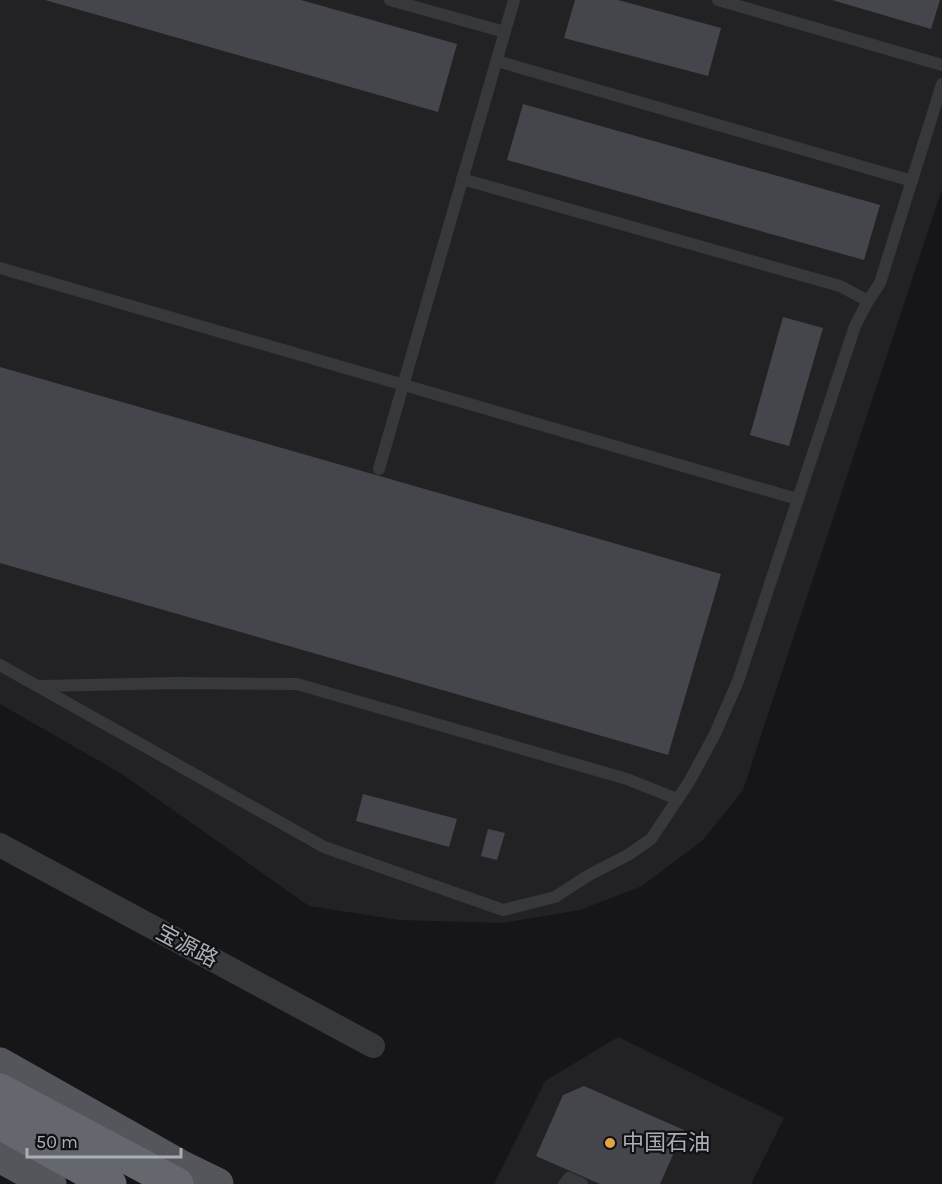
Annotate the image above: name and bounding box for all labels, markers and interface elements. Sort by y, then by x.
street label: 宝源路 [152,919,222,973]
scale bar [27,1121,182,1159]
place label: 中国石油 [622,1130,710,1156]
text: 50 m [36,1131,78,1153]
marker: 中国石油 [603,1136,617,1150]

